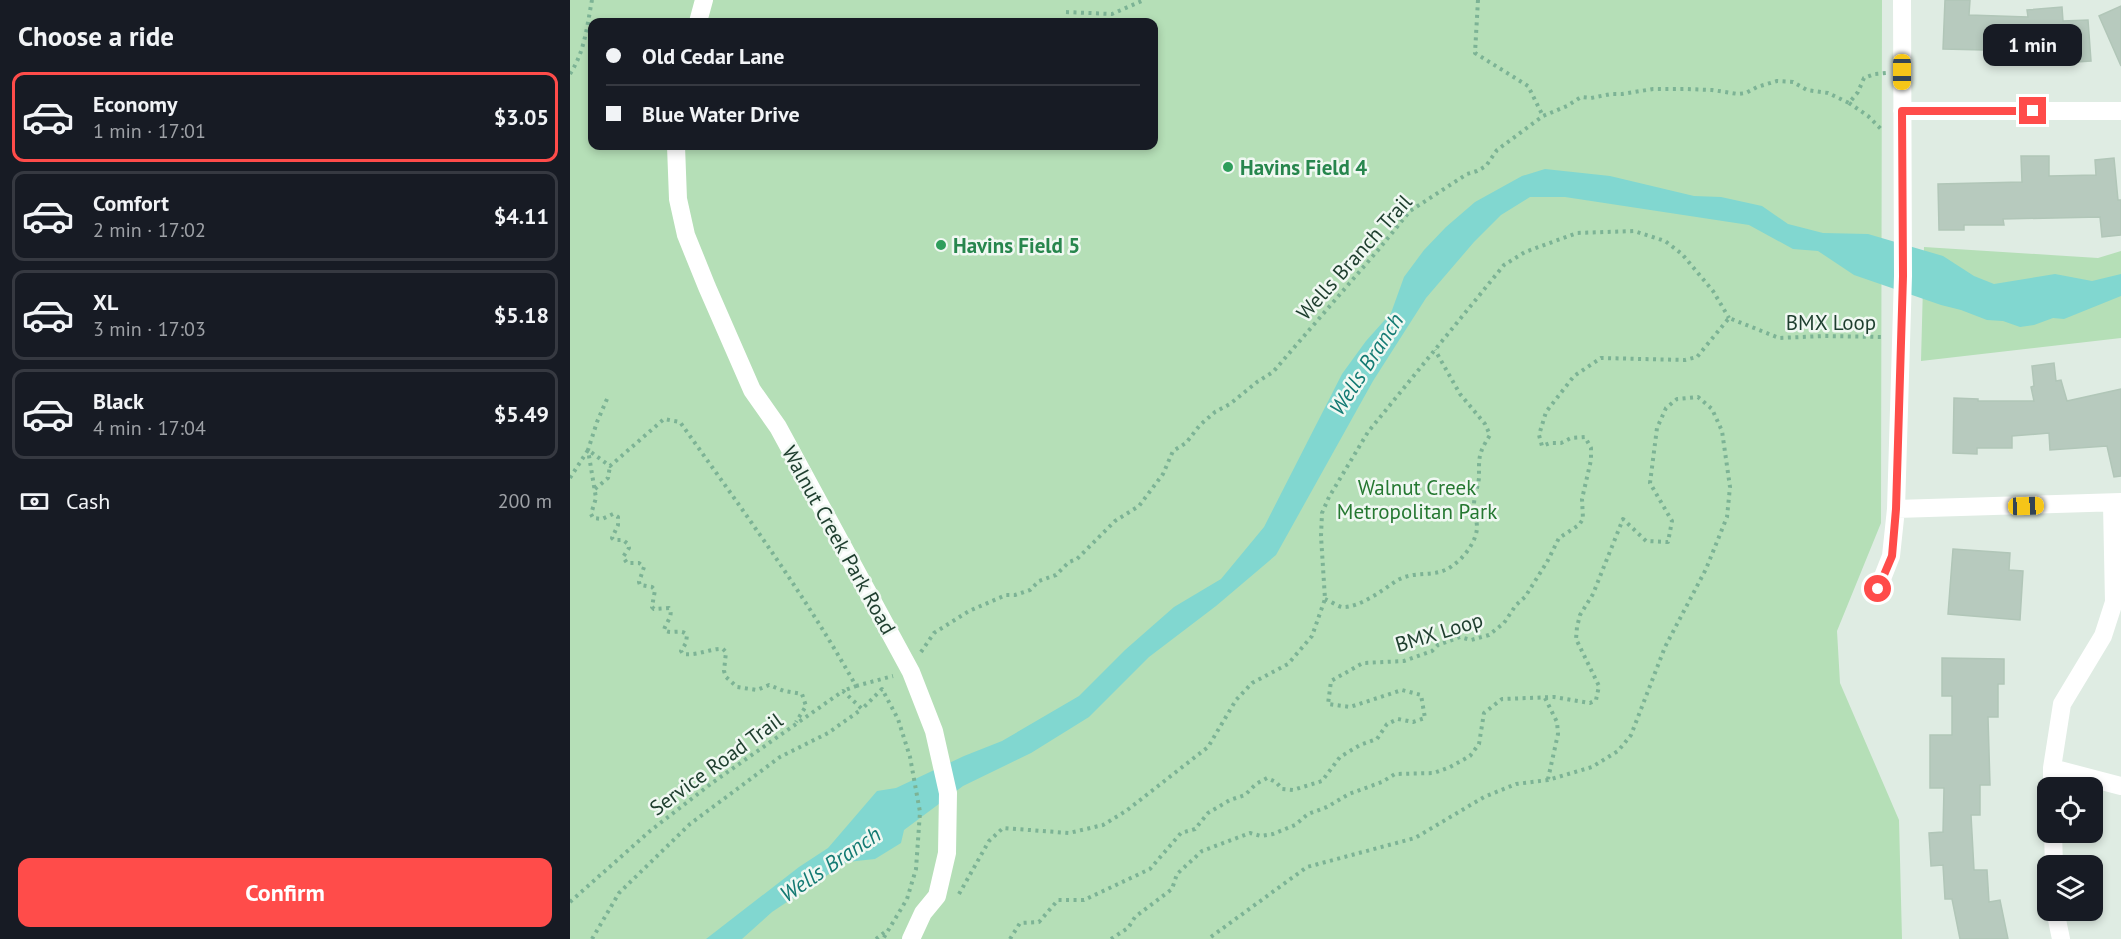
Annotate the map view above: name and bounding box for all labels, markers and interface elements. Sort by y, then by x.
text: Choose a ride [18,19,174,53]
callout: 1 min [1984,24,2082,66]
text: 1 min [2008,32,2057,58]
text: Old Cedar Lane [642,42,784,70]
car [1893,54,1911,90]
icon: car [21,90,75,144]
text: Economy [93,90,177,118]
route end [2019,97,2046,124]
text: Blue Water Drive [642,100,800,128]
text: $3.05 [494,103,549,131]
text: 1 min · 17:01 [93,118,206,144]
place label: Havins Field 4 [1240,154,1367,181]
marker: Havins Field 4 [1221,160,1235,174]
icon: car [21,189,75,243]
text: Comfort [93,189,169,217]
street label: Wells Branch Trail [1290,189,1418,325]
text: $4.11 [494,202,549,230]
text: 2 min · 17:02 [93,217,206,243]
place label: Havins Field 5 [953,232,1080,259]
marker: Havins Field 5 [934,238,948,252]
icon: car [21,288,75,342]
text: XL [93,288,118,316]
text: $5.18 [494,301,549,329]
water label: Wells Branch [1323,308,1409,420]
street label: BMX Loop [1786,309,1876,336]
text: 3 min · 17:03 [93,316,206,342]
icon: car [21,387,75,441]
text: Black [93,387,144,415]
text: $5.49 [494,400,549,428]
text: 4 min · 17:04 [93,415,206,441]
street label: Walnut Creek Park Road [776,441,902,639]
park label: Walnut Creek Metropolitan Park [1337,474,1497,525]
icon: cash [18,485,51,518]
text: Cash [66,487,110,515]
text: 200 m [498,488,552,514]
car [2008,496,2044,516]
route start [1864,575,1891,602]
street label: BMX Loop [1392,606,1486,658]
street label: Service Road Trail [644,707,788,821]
map controls [2037,777,2103,921]
button: locate [2037,777,2103,843]
water label: Wells Branch [774,820,886,908]
button: layers [2037,855,2103,921]
button: Confirm [18,858,552,927]

